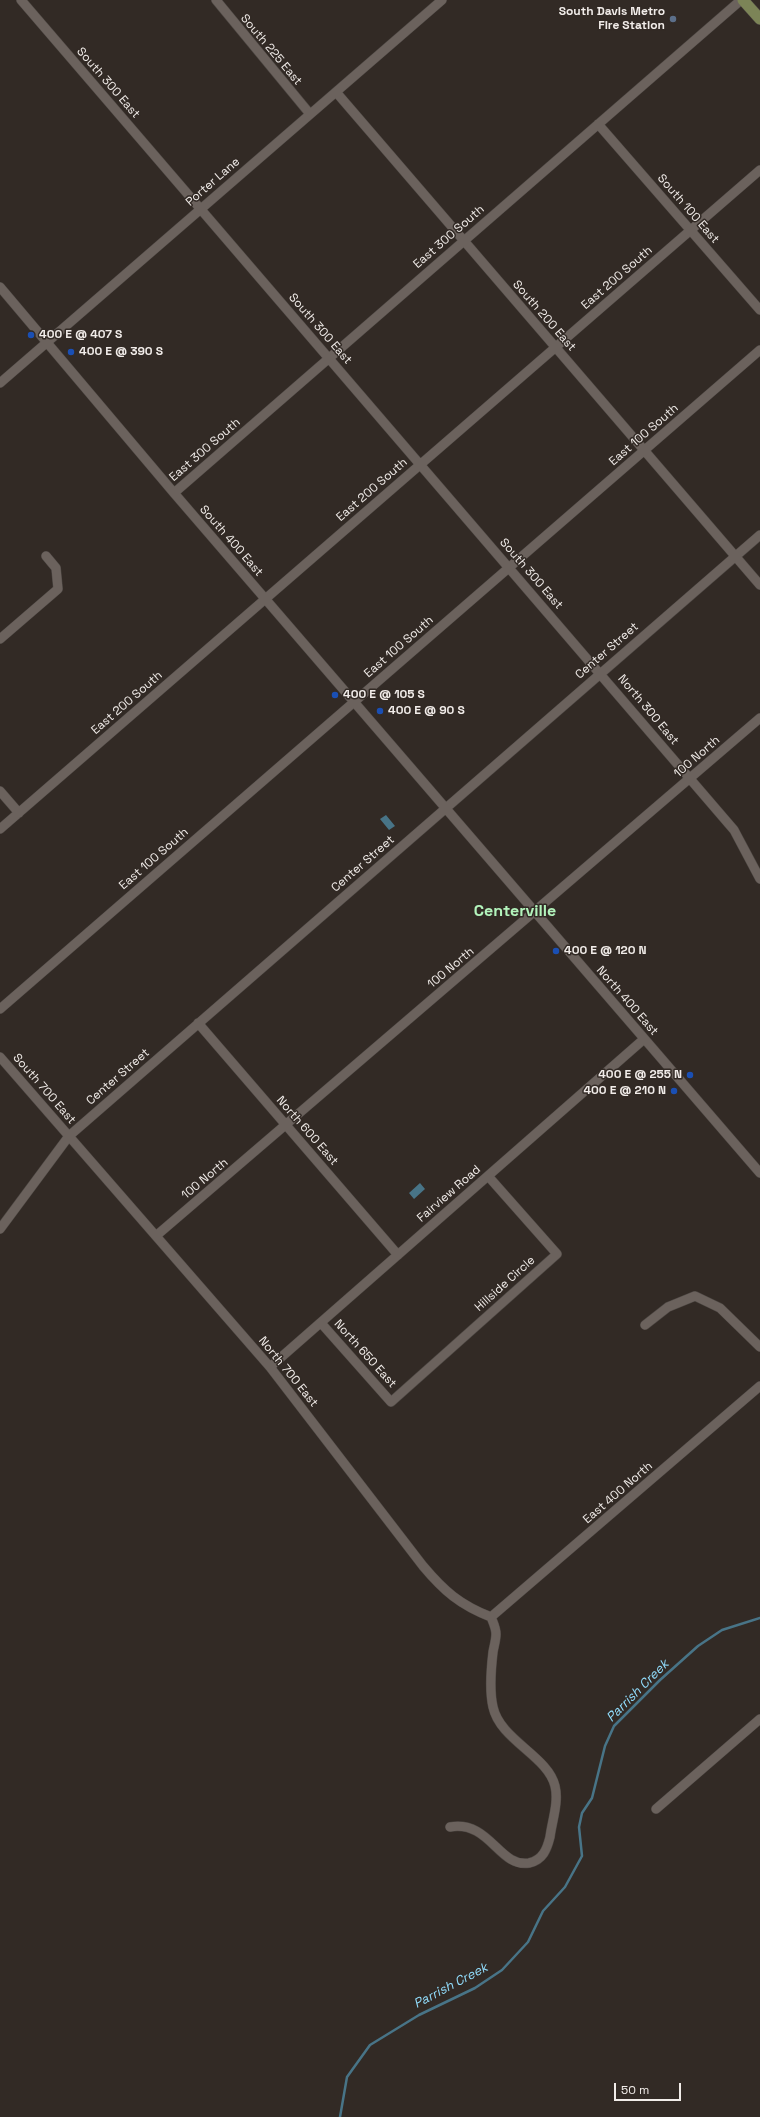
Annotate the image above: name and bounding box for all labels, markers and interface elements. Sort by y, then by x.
place label: South Davis Metro Fire Station [559,5,665,33]
street label: South 225 East [237,12,305,88]
marker: South Davis Metro Fire Station [668,14,678,24]
street label: South 300 East [73,45,143,121]
street label: Porter Lane [183,155,243,209]
street label: South 100 East [654,171,722,247]
street label: East 300 South [411,202,487,272]
street label: East 200 South [579,243,655,313]
street label: South 200 East [509,278,579,354]
street label: South 300 East [285,291,355,367]
place label: 400 E @ 407 S [39,328,122,342]
marker: 400 E @ 407 S [26,330,36,340]
place label: 400 E @ 390 S [79,345,163,359]
marker: 400 E @ 390 S [66,347,76,357]
street label: East 100 South [606,401,682,469]
street label: East 300 South [167,415,243,485]
street label: East 200 South [334,455,410,525]
street label: South 400 East [196,503,266,579]
street label: South 300 East [496,536,566,612]
street label: East 100 South [361,613,437,681]
street label: Center Street [573,620,641,682]
street label: East 200 South [89,668,165,738]
street label: North 300 East [615,672,681,748]
place label: 400 E @ 105 S [343,688,425,702]
marker: 400 E @ 105 S [330,690,340,700]
place label: 400 E @ 90 S [388,704,465,718]
marker: 400 E @ 90 S [375,706,385,716]
street label: 100 North [671,733,723,781]
street label: East 100 South [116,825,192,893]
street label: Center Street [329,833,397,895]
district label: Centerville [474,902,556,922]
street label: 100 North [425,944,477,992]
place label: 400 E @ 120 N [564,944,647,958]
marker: 400 E @ 120 N [551,946,561,956]
street label: North 400 East [593,963,661,1039]
street label: Center Street [84,1046,152,1108]
street label: South 700 East [10,1051,78,1127]
place label: 400 E @ 255 N [598,1068,682,1082]
marker: 400 E @ 255 N [685,1070,695,1080]
place label: 400 E @ 210 N [583,1084,666,1098]
marker: 400 E @ 210 N [669,1086,679,1096]
street label: North 600 East [273,1093,341,1169]
street label: 100 North [179,1155,231,1203]
street label: Fairview Road [414,1163,484,1225]
street label: Hillside Circle [472,1253,538,1315]
street label: North 650 East [331,1317,399,1391]
street label: North 700 East [255,1334,321,1410]
street label: East 400 North [580,1459,656,1527]
water label: Parrish Creek [604,1657,672,1725]
water label: Parrish Creek [411,1960,491,2012]
scale bar [616,2075,683,2101]
text: 50 m [621,2082,649,2098]

